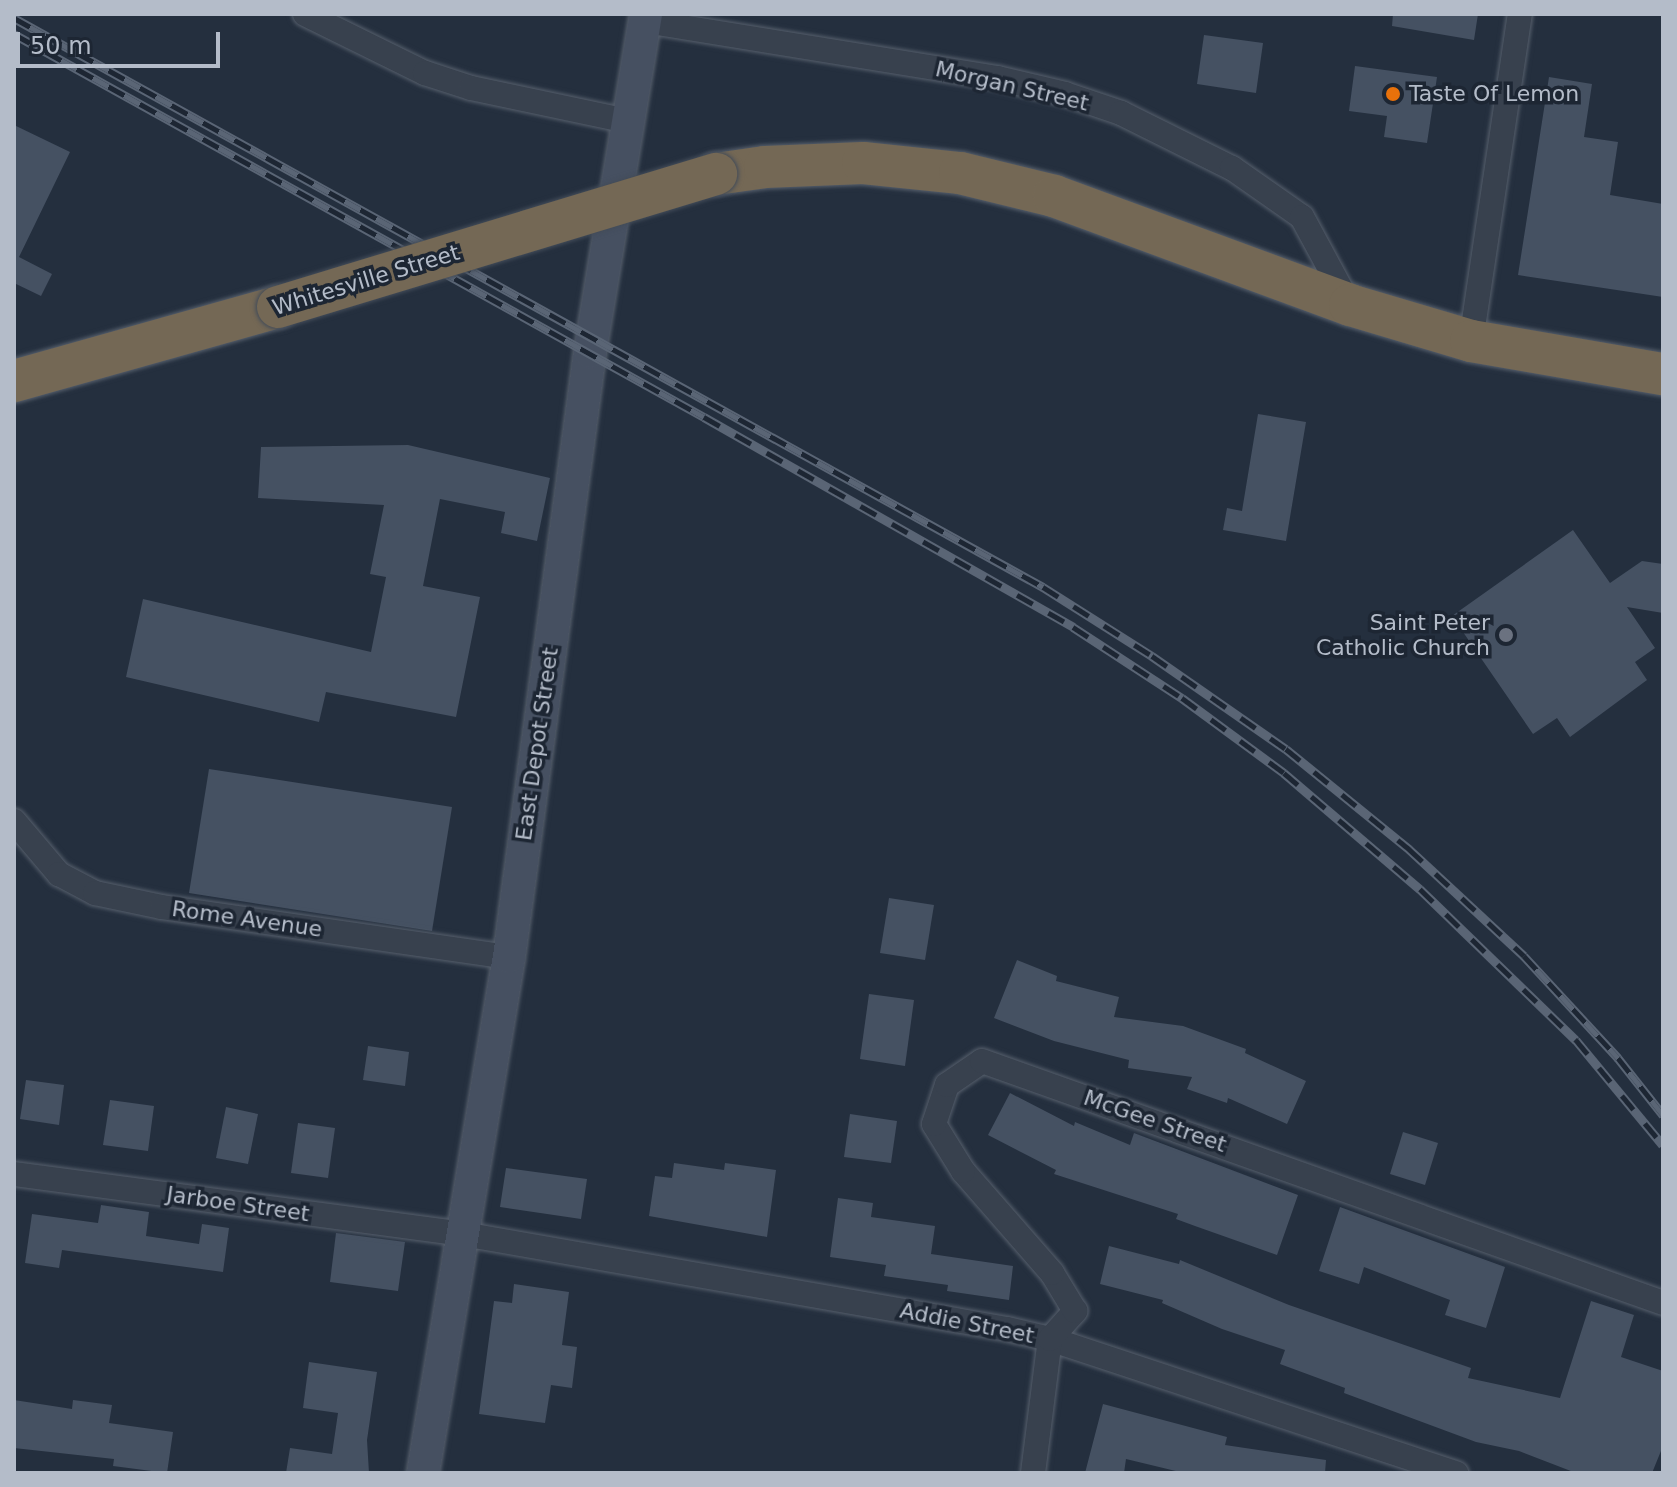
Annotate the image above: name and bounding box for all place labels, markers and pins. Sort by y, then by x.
place label: Taste Of Lemon [1409,81,1579,107]
marker: Taste Of Lemon [1384,85,1402,103]
place label: Saint Peter Catholic Church [1316,609,1490,660]
marker: Saint Peter Catholic Church [1497,626,1515,644]

